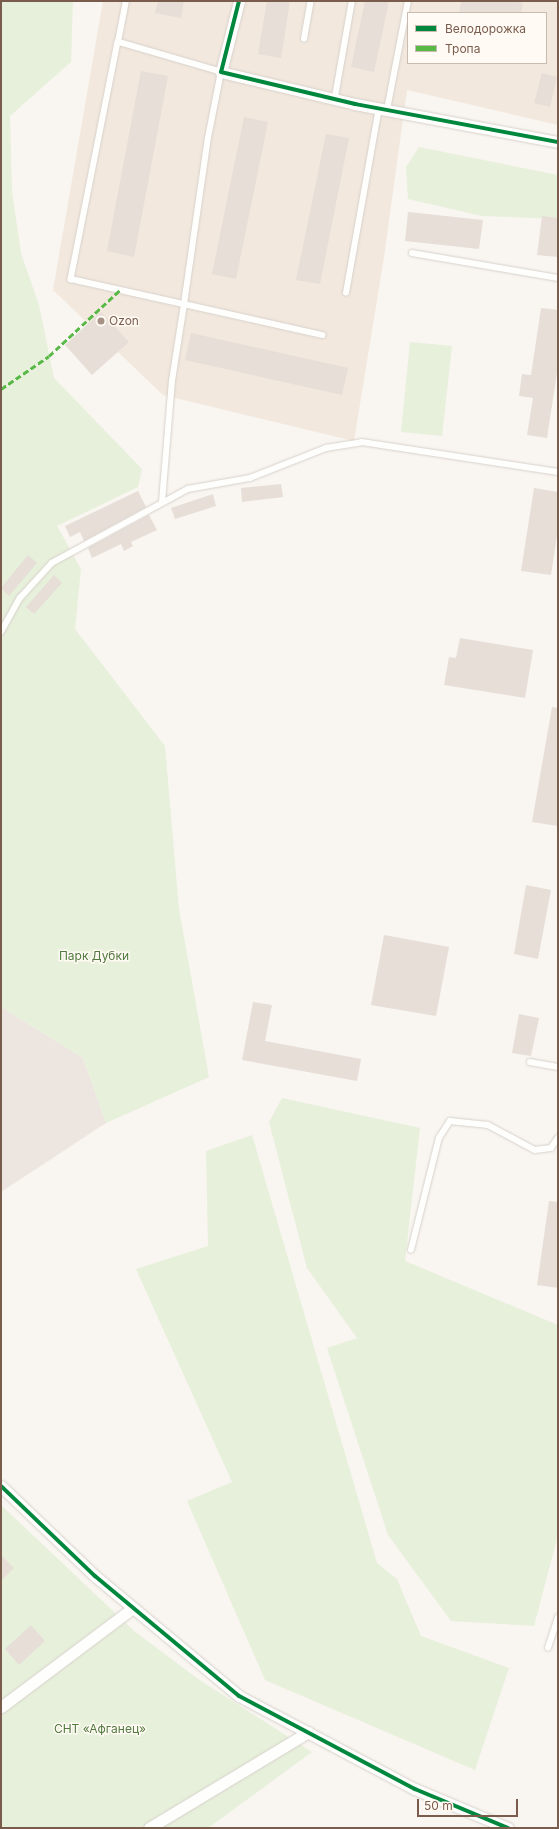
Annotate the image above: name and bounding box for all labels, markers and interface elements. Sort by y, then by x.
legend [407,12,547,64]
text: Велодорожка [445,21,526,36]
text: Тропа [445,41,480,56]
place label: Ozon [109,314,139,328]
marker: Ozon [96,316,106,326]
park label: Парк Дубки [59,949,129,963]
park label: СНТ «Афганец» [54,1722,146,1736]
scale bar [419,1791,520,1817]
text: 50 m [424,1798,453,1813]

